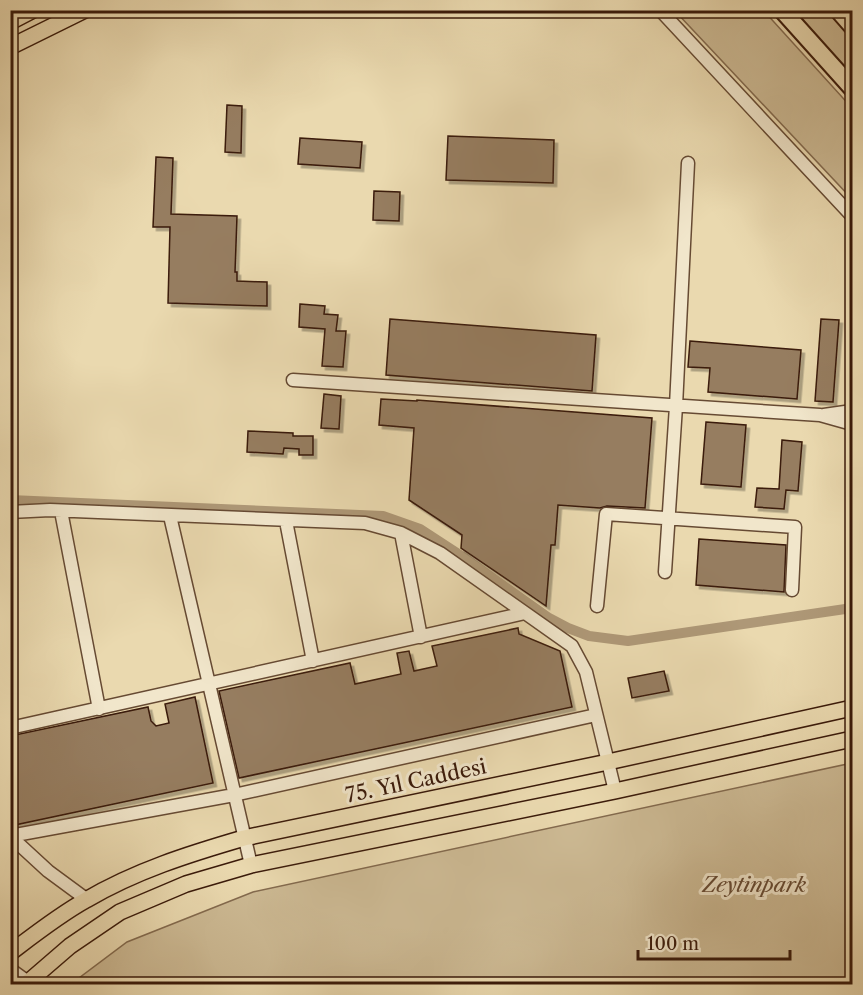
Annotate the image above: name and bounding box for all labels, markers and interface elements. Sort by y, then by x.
street label: 75. Yıl Caddesi [343,753,489,808]
park label: Zeytinpark [701,872,806,897]
scale bar [638,923,790,961]
text: 100 m [647,933,699,955]

